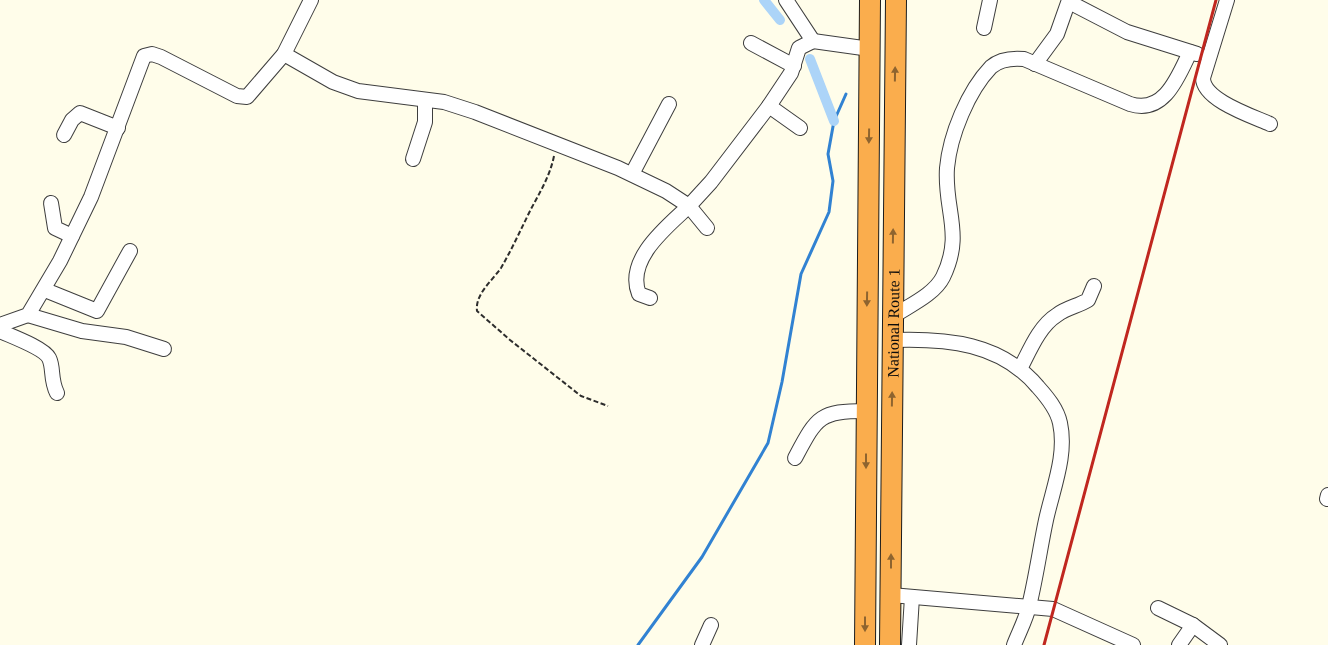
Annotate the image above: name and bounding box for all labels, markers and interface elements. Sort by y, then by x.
one-way arrow [891,66,899,82]
one-way arrow [865,128,873,144]
one-way arrow [889,228,897,244]
street label: National Route 1 [884,268,903,378]
one-way arrow [863,291,871,307]
one-way arrow [888,391,896,407]
one-way arrow [861,453,869,469]
one-way arrow [887,553,895,569]
one-way arrow [861,616,869,632]

